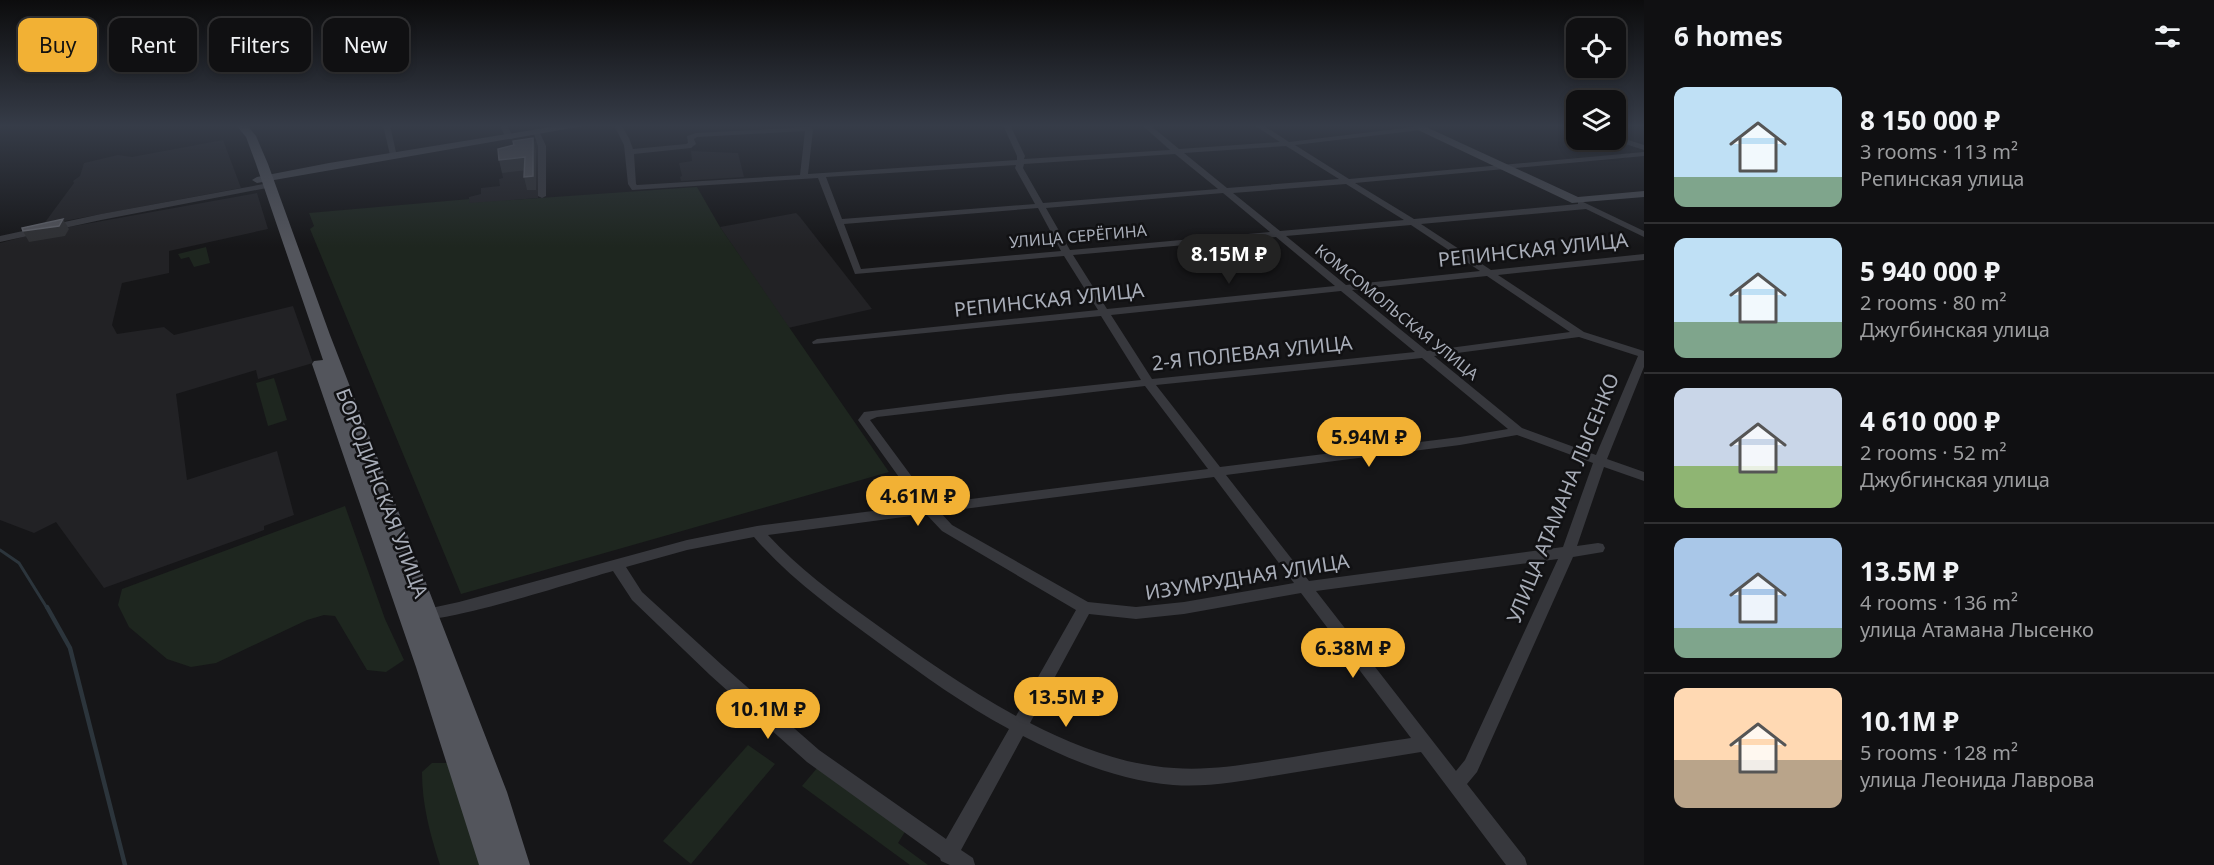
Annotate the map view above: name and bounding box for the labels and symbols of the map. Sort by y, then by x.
street label: УЛИЦА СЕРЁГИНА [1008,219,1148,253]
street label: РЕПИНСКАЯ УЛИЦА [1437,226,1630,273]
pin: 8.15M ₽ [1174,234,1284,285]
street label: КОМСОМОЛЬСКАЯ УЛИЦА [1311,239,1484,385]
street label: РЕПИНСКАЯ УЛИЦА [953,276,1146,323]
street label: 2-Я ПОЛЕВАЯ УЛИЦА [1150,329,1354,376]
street label: УЛИЦА АТАМАНА ЛЫСЕНКО [1500,369,1625,627]
street label: БОРОДИНСКАЯ УЛИЦА [330,384,435,602]
pin: 5.94M ₽ [1314,417,1424,468]
pin: 4.61M ₽ [863,476,973,527]
street label: ИЗУМРУДНАЯ УЛИЦА [1143,547,1351,606]
pin: 6.38M ₽ [1298,628,1408,679]
pin: 13.5M ₽ [1011,677,1121,728]
pin: 10.1M ₽ [713,689,823,740]

